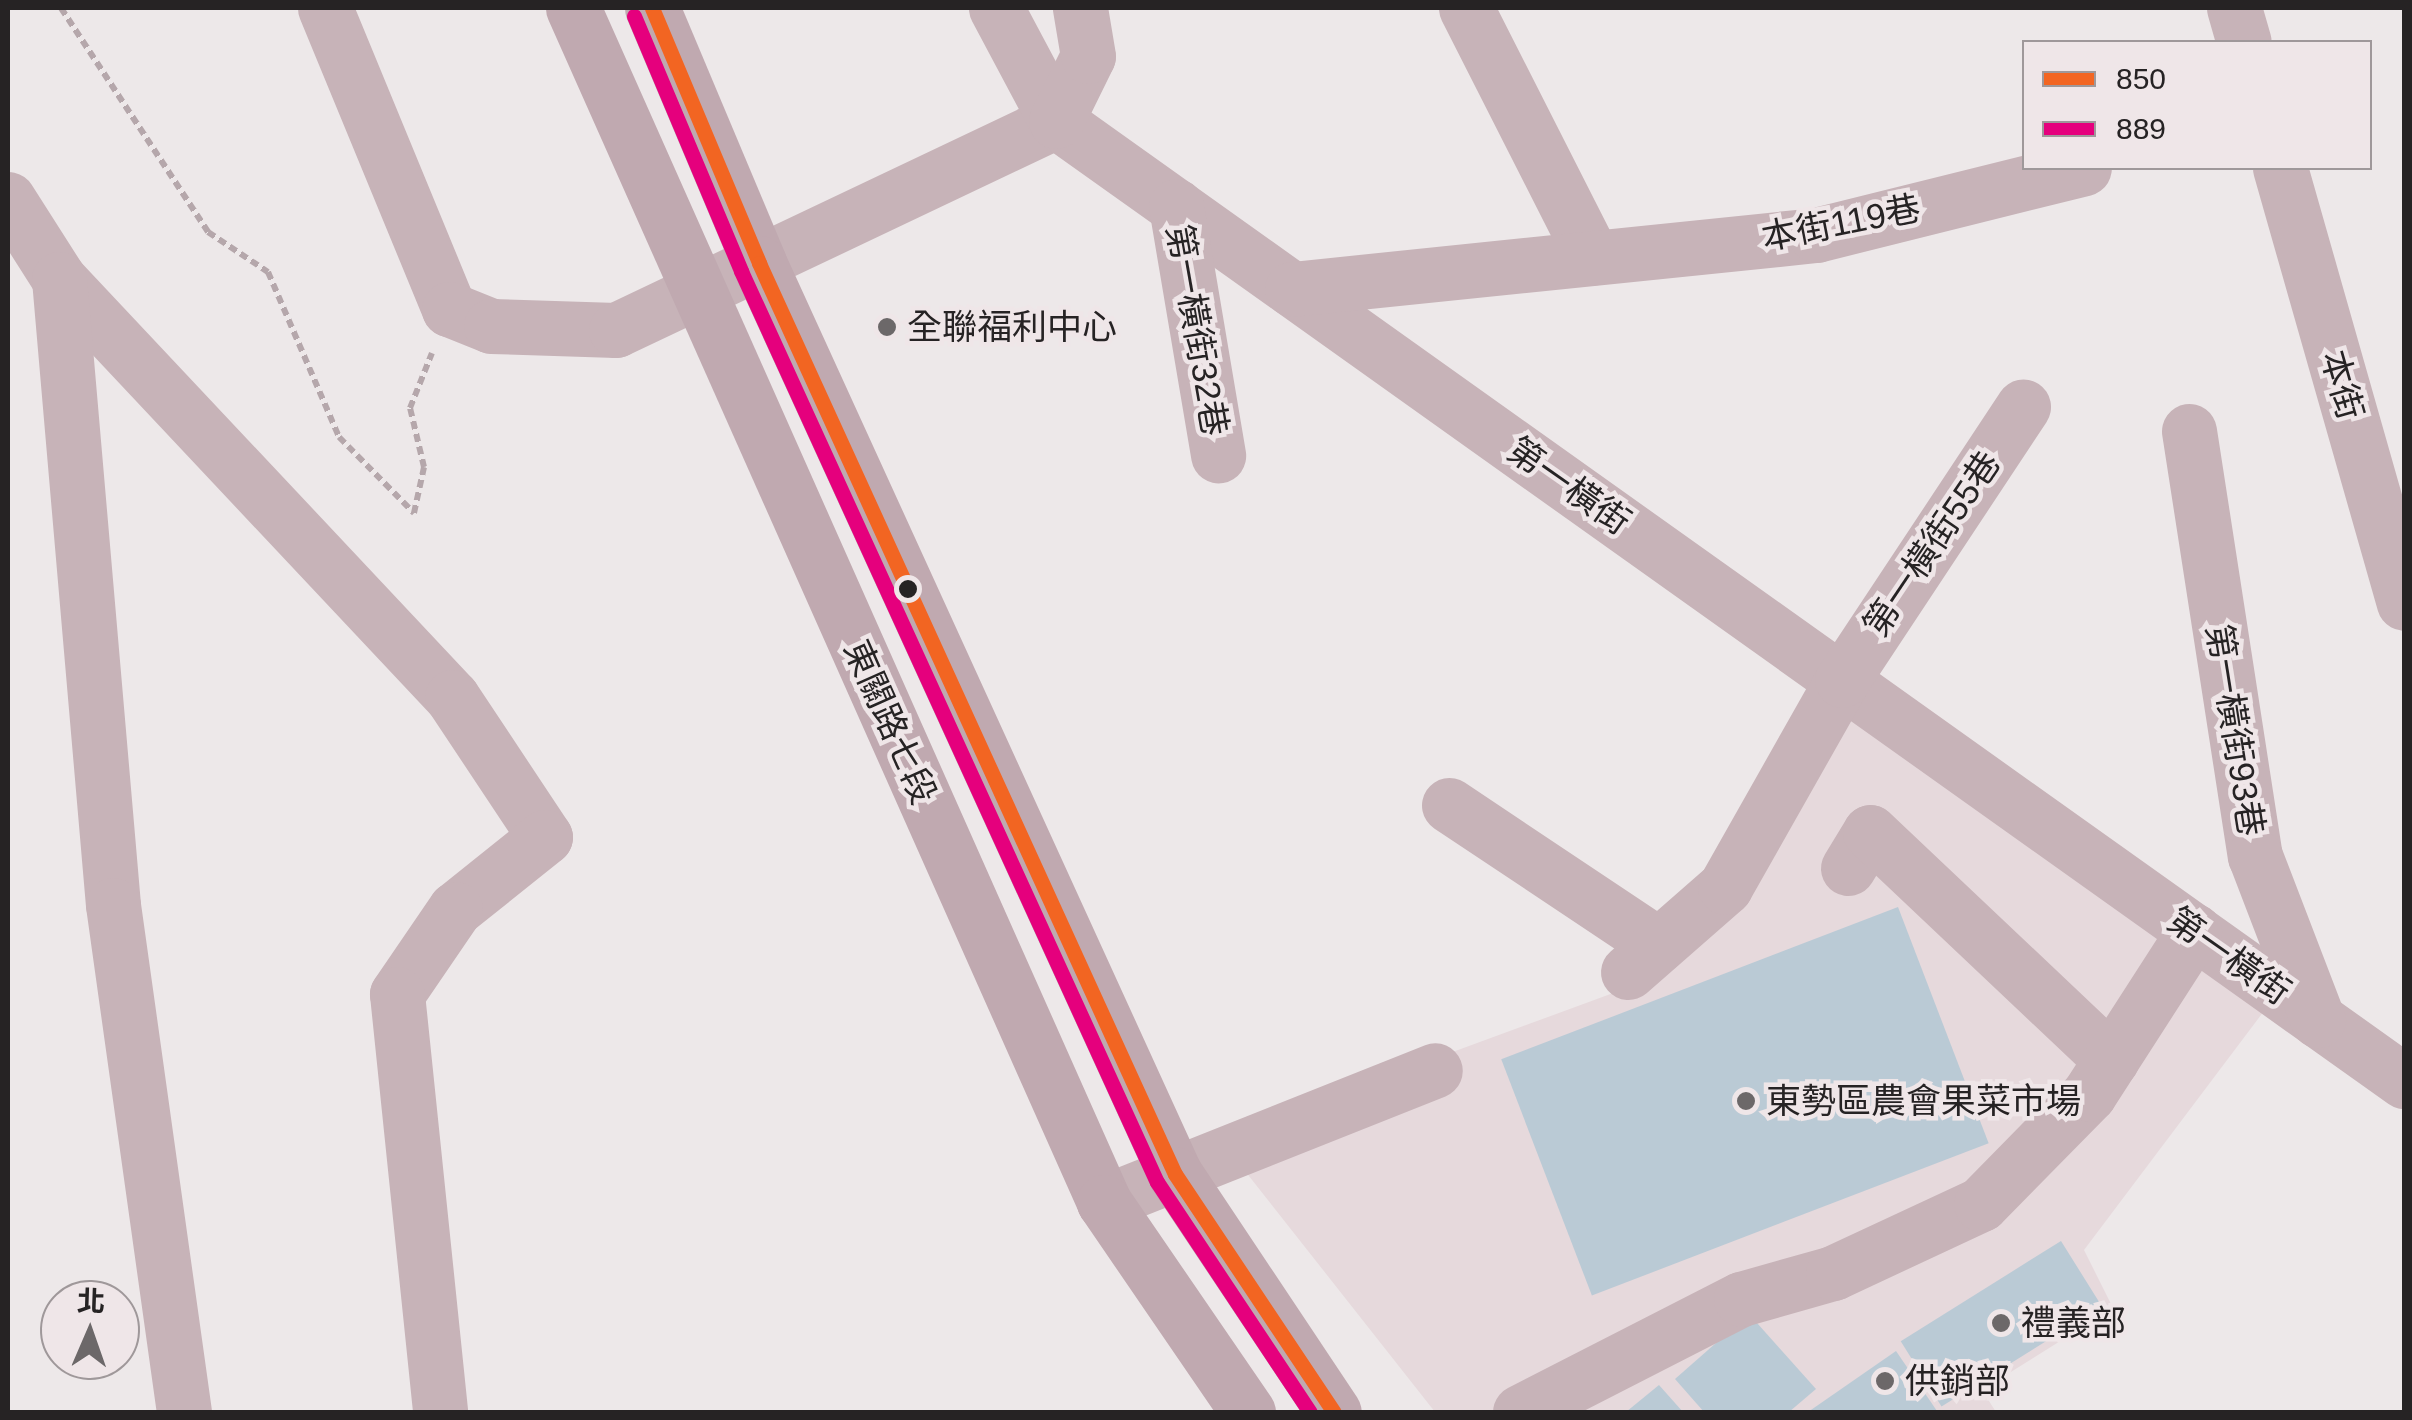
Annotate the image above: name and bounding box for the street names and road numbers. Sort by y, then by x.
street label: 本街119巷 [1758,187,1924,259]
street label: 第一橫街32巷 [1158,221,1236,439]
street label: 本街 [2312,346,2372,424]
street label: 第一橫街 [1500,429,1638,543]
street label: 第一橫街55巷 [1855,444,2009,644]
street label: 第一橫街93巷 [2198,621,2272,839]
street label: 東關路七段 [835,634,945,810]
street label: 第一橫街 [2160,899,2298,1013]

